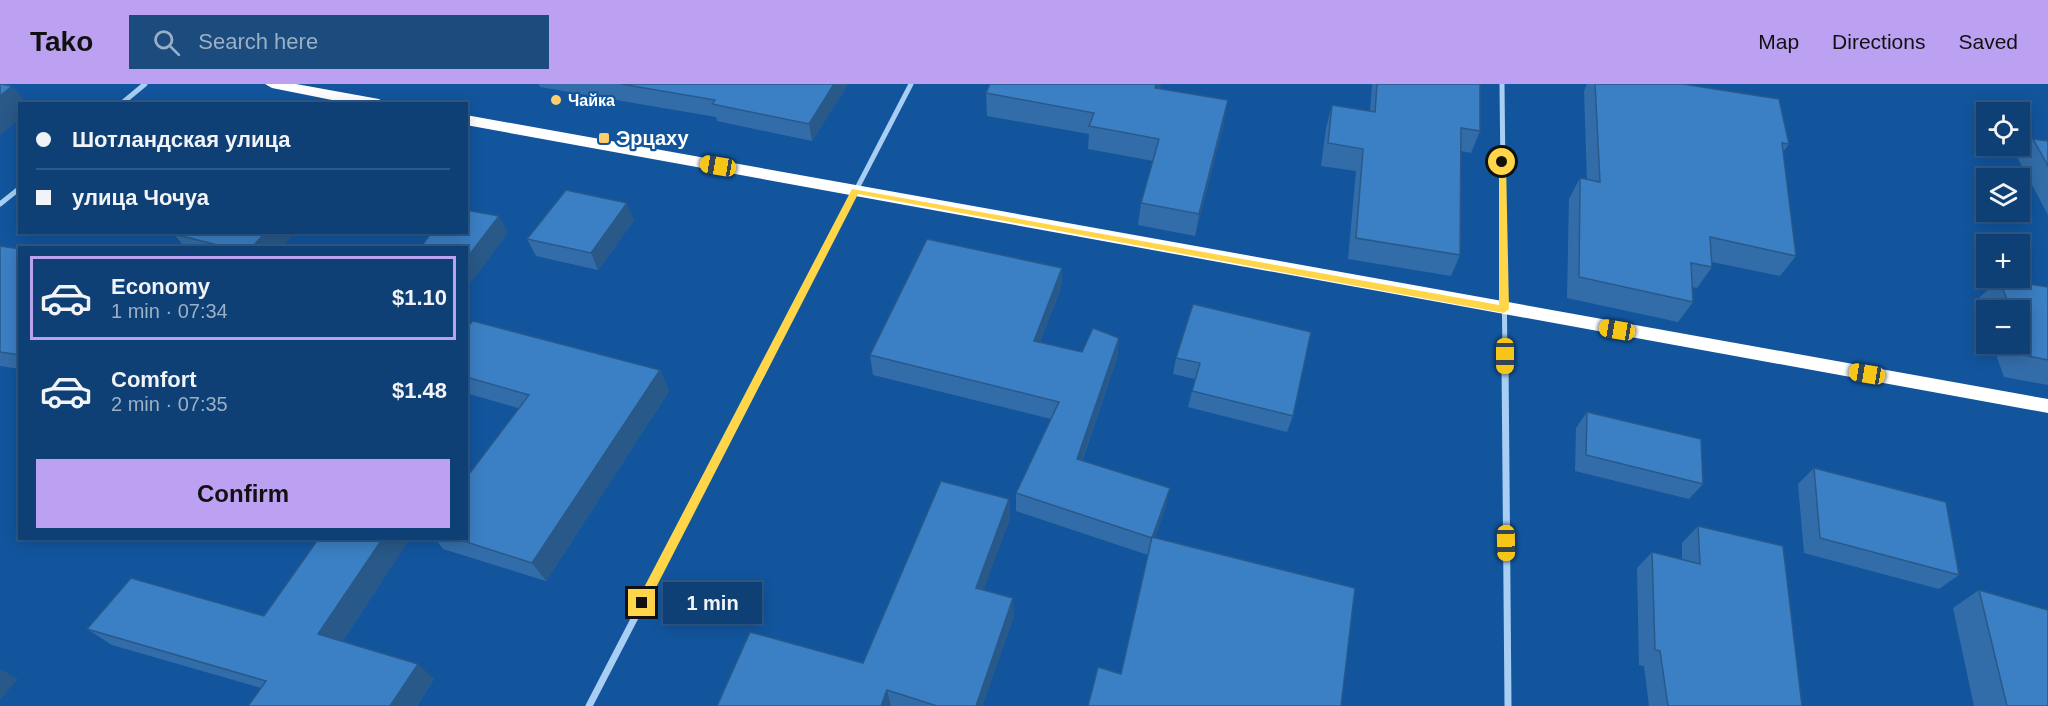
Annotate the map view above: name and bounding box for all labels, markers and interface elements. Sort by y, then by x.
search box [129,15,549,69]
text: Tako [30,26,93,57]
icon: search [150,26,183,59]
text: Search here [198,29,318,54]
text: Map [1758,30,1799,53]
text: Directions [1832,30,1925,53]
text: Saved [1958,30,2018,53]
place label: Чайка [568,92,615,109]
marker: Чайка [549,93,563,107]
map controls [1976,102,2030,354]
button: locate [1976,102,2030,156]
text: Шотландская улица [72,127,291,152]
place label: Эрцаху [616,127,689,149]
marker: Эрцаху [597,131,611,145]
route start [1488,148,1515,175]
car [699,154,737,178]
button: layers [1976,168,2030,222]
text: улица Чочуа [72,185,209,210]
button: + [1976,234,2030,288]
icon: car [39,271,93,325]
text: Economy [111,274,210,299]
text: $1.10 [392,285,447,310]
text: 1 min · 07:34 [111,300,228,322]
button: − [1976,300,2030,354]
car [1598,318,1636,342]
car [1496,338,1514,374]
car [1848,362,1886,386]
icon: car [39,364,93,418]
text: Comfort [111,367,197,392]
text: $1.48 [392,378,447,403]
text: 2 min · 07:35 [111,393,228,415]
button: Confirm [36,459,450,528]
car [1497,525,1515,561]
callout: 1 min [663,582,762,624]
route end [628,589,655,616]
text: 1 min [686,592,739,614]

